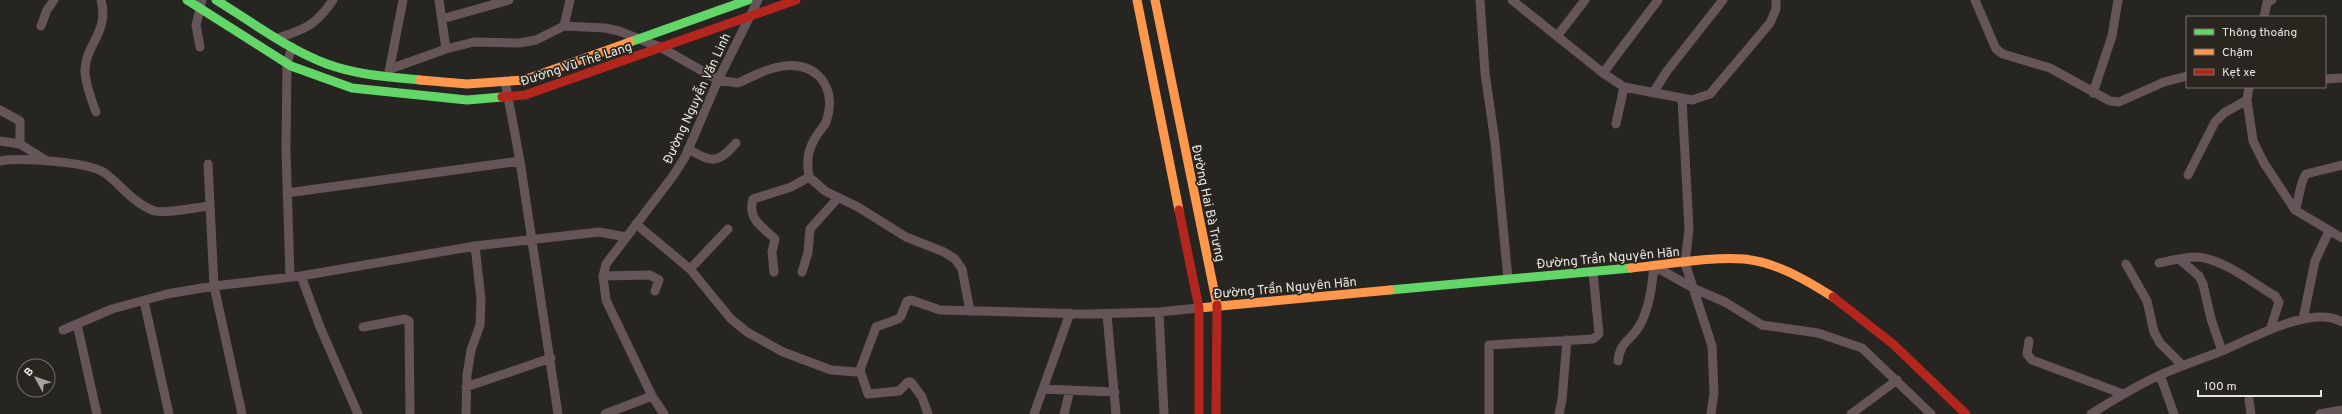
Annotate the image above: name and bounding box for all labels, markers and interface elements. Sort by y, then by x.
legend [2186,16,2326,88]
text: Thông thoáng [2222,25,2297,41]
street label: Đường Nguyễn Văn Linh [659,30,735,167]
street label: Đường Vũ Thê Lang [519,39,634,90]
text: Chậm [2222,45,2253,61]
text: Kẹt xe [2222,65,2256,81]
street label: Đường Hai Bà Trưng [1187,143,1227,263]
street label: Đường Trần Nguyên Hãn [1536,244,1680,273]
street label: Đường Trần Nguyên Hãn [1213,274,1357,303]
north arrow [16,358,56,398]
text: B [21,365,37,380]
scale bar [2198,372,2321,398]
text: 100 m [2204,379,2237,395]

